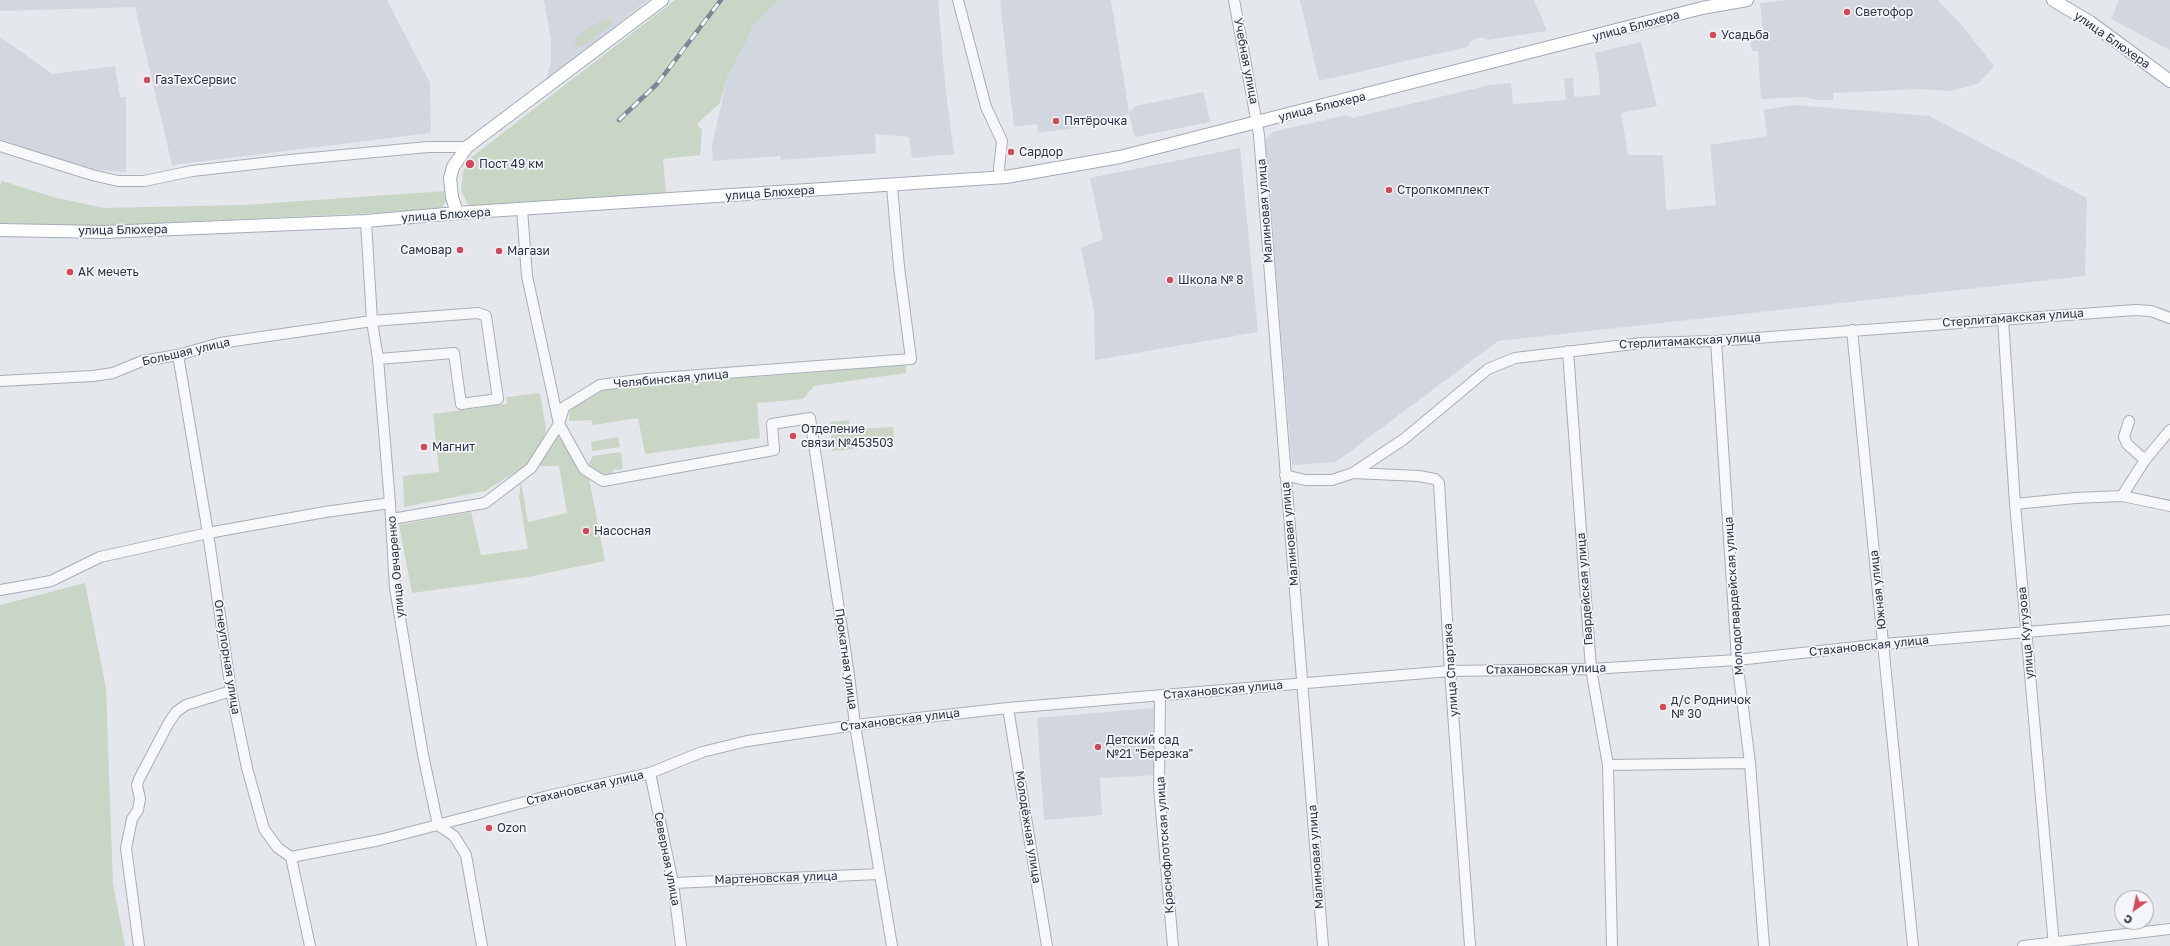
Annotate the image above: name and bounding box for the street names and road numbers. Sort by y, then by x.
street label: улица Блюхера [1591,7,1681,45]
street label: улица Блюхера [2071,8,2153,72]
street label: Учебная улица [1231,17,1261,105]
street label: улица Блюхера [1277,89,1367,125]
street label: Малиновая улица [1254,158,1276,264]
street label: улица Блюхера [725,183,815,203]
street label: улица Блюхера [401,205,491,225]
street label: улица Блюхера [78,222,168,238]
street label: Стерлитамакская улица [1942,306,2084,330]
street label: Стерлитамакская улица [1619,330,1761,352]
street label: Большая улица [141,335,231,369]
street label: Челябинская улица [613,367,729,391]
street label: Малиновая улица [1278,481,1302,587]
street label: улица Овчаренко [384,515,408,619]
street label: Молодогвардейская улица [1721,516,1747,676]
street label: Гвардейская улица [1574,532,1596,646]
street label: Южная улица [1867,549,1889,631]
street label: улица Кутузова [2015,586,2037,680]
street label: Огнеупорная улица [211,599,243,715]
street label: Прокатная улица [832,607,860,711]
street label: улица Спартака [1441,623,1461,717]
street label: Стахановская улица [1808,633,1930,659]
street label: Стахановская улица [1486,661,1606,677]
street label: Стахановская улица [1162,678,1284,702]
street label: Стахановская улица [839,706,961,734]
street label: Стахановская улица [525,767,645,809]
street label: Молодёжная улица [1012,769,1044,885]
street label: Краснофлотская улица [1153,776,1177,914]
street label: Малиновая улица [1305,804,1327,910]
street label: Северная улица [651,811,683,907]
street label: Мартеновская улица [714,869,838,887]

